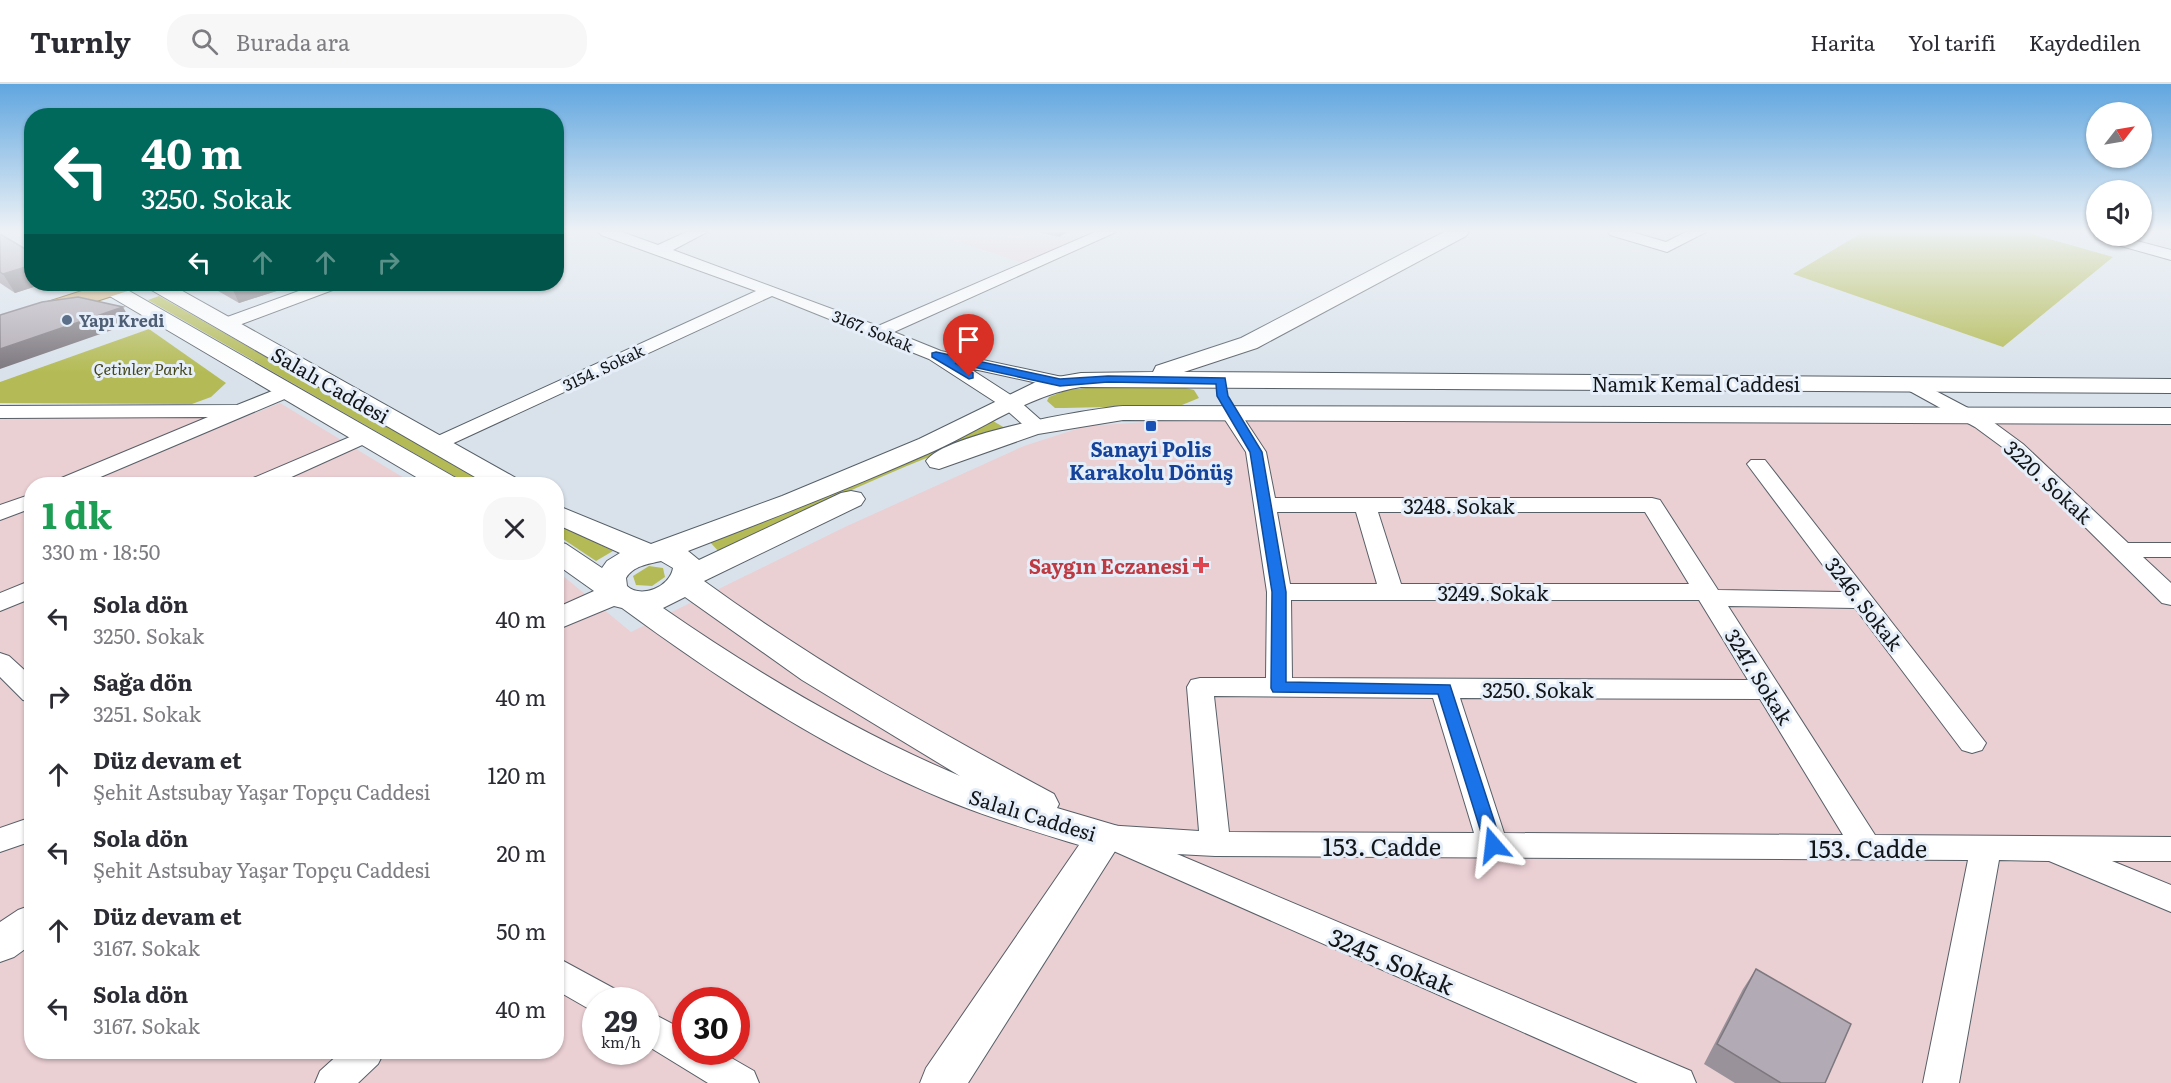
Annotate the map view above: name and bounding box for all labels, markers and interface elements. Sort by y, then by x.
search box [167,14,587,68]
text: Turnly [30,20,131,62]
icon: search [188,25,221,58]
text: Burada ara [236,25,350,58]
text: Harita [1810,26,1875,57]
text: Yol tarifi [1908,26,1996,57]
text: Kaydedilen [2029,26,2141,57]
north arrow [2086,102,2152,168]
map controls [2086,102,2152,246]
text: 40 m [141,120,242,182]
icon: left [42,132,120,210]
text: 3250. Sokak [141,177,291,217]
button: sound [2086,180,2152,246]
icon: left [183,246,216,279]
icon: ahead [246,246,279,279]
icon: ahead [309,246,342,279]
icon: right [372,246,405,279]
street label: 3167. Sokak [829,303,917,357]
place label: Yapı Kredi [79,308,164,332]
marker: Yapı Kredi [60,313,74,327]
pin [943,314,994,376]
icon: arrive [952,323,985,356]
street label: Salalı Caddesi [267,338,396,430]
street label: 3154. Sokak [558,338,648,396]
park label: Çetinler Parkı [94,356,193,380]
street label: Namık Kemal Caddesi [1592,368,1801,398]
marker: Sanayi Polis Karakolu Dönüş [1144,419,1158,433]
street label: 3220. Sokak [1998,432,2101,530]
place label: Sanayi Polis Karakolu Dönüş [1069,433,1233,486]
text: 1 dk [42,487,112,540]
street label: 3248. Sokak [1403,490,1516,520]
button: close [483,497,546,560]
text: 330 m · 18:50 [42,536,160,566]
place label: Saygın Eczanesi [1029,550,1189,580]
street label: 3246. Sokak [1819,550,1912,657]
marker: Saygın Eczanesi [1194,558,1208,572]
street label: 3249. Sokak [1437,577,1549,607]
text: Sola dön [93,587,188,620]
icon: left [42,602,75,635]
text: 40 m [495,602,546,635]
text: 3250. Sokak [93,620,204,650]
street label: 3247. Sokak [1719,622,1802,730]
text: Sağa dön [93,665,193,698]
street label: 3250. Sokak [1482,674,1594,704]
icon: right [42,680,75,713]
text: 40 m [495,680,546,713]
text: 3251. Sokak [93,698,201,728]
text: Düz devam et [93,743,242,776]
icon: ahead [42,758,75,791]
text: 120 m [487,758,546,791]
text: Şehit Astsubay Yaşar Topçu Caddesi [93,776,430,806]
street label: Salalı Caddesi [966,780,1101,848]
position arrow [1461,813,1525,877]
text: Sola dön [93,821,188,854]
street label: 153. Cadde [1323,828,1441,863]
street label: 153. Cadde [1809,830,1927,865]
icon: left [42,836,75,869]
text: 20 m [496,836,546,869]
text: Şehit Astsubay Yaşar Topçu Caddesi [93,854,430,884]
text: Düz devam et [93,899,242,932]
icon: ahead [42,914,75,947]
text: 50 m [496,914,546,947]
street label: 3245. Sokak [1324,918,1460,1002]
text: 3167. Sokak [93,932,200,962]
text: Sola dön [93,977,188,1010]
speed limit sign: 30 [672,987,750,1065]
icon: left [42,992,75,1025]
text: 40 m [495,992,546,1025]
text: 29 [604,997,638,1041]
text: 3167. Sokak [93,1010,200,1040]
text: km/h [601,1030,641,1053]

